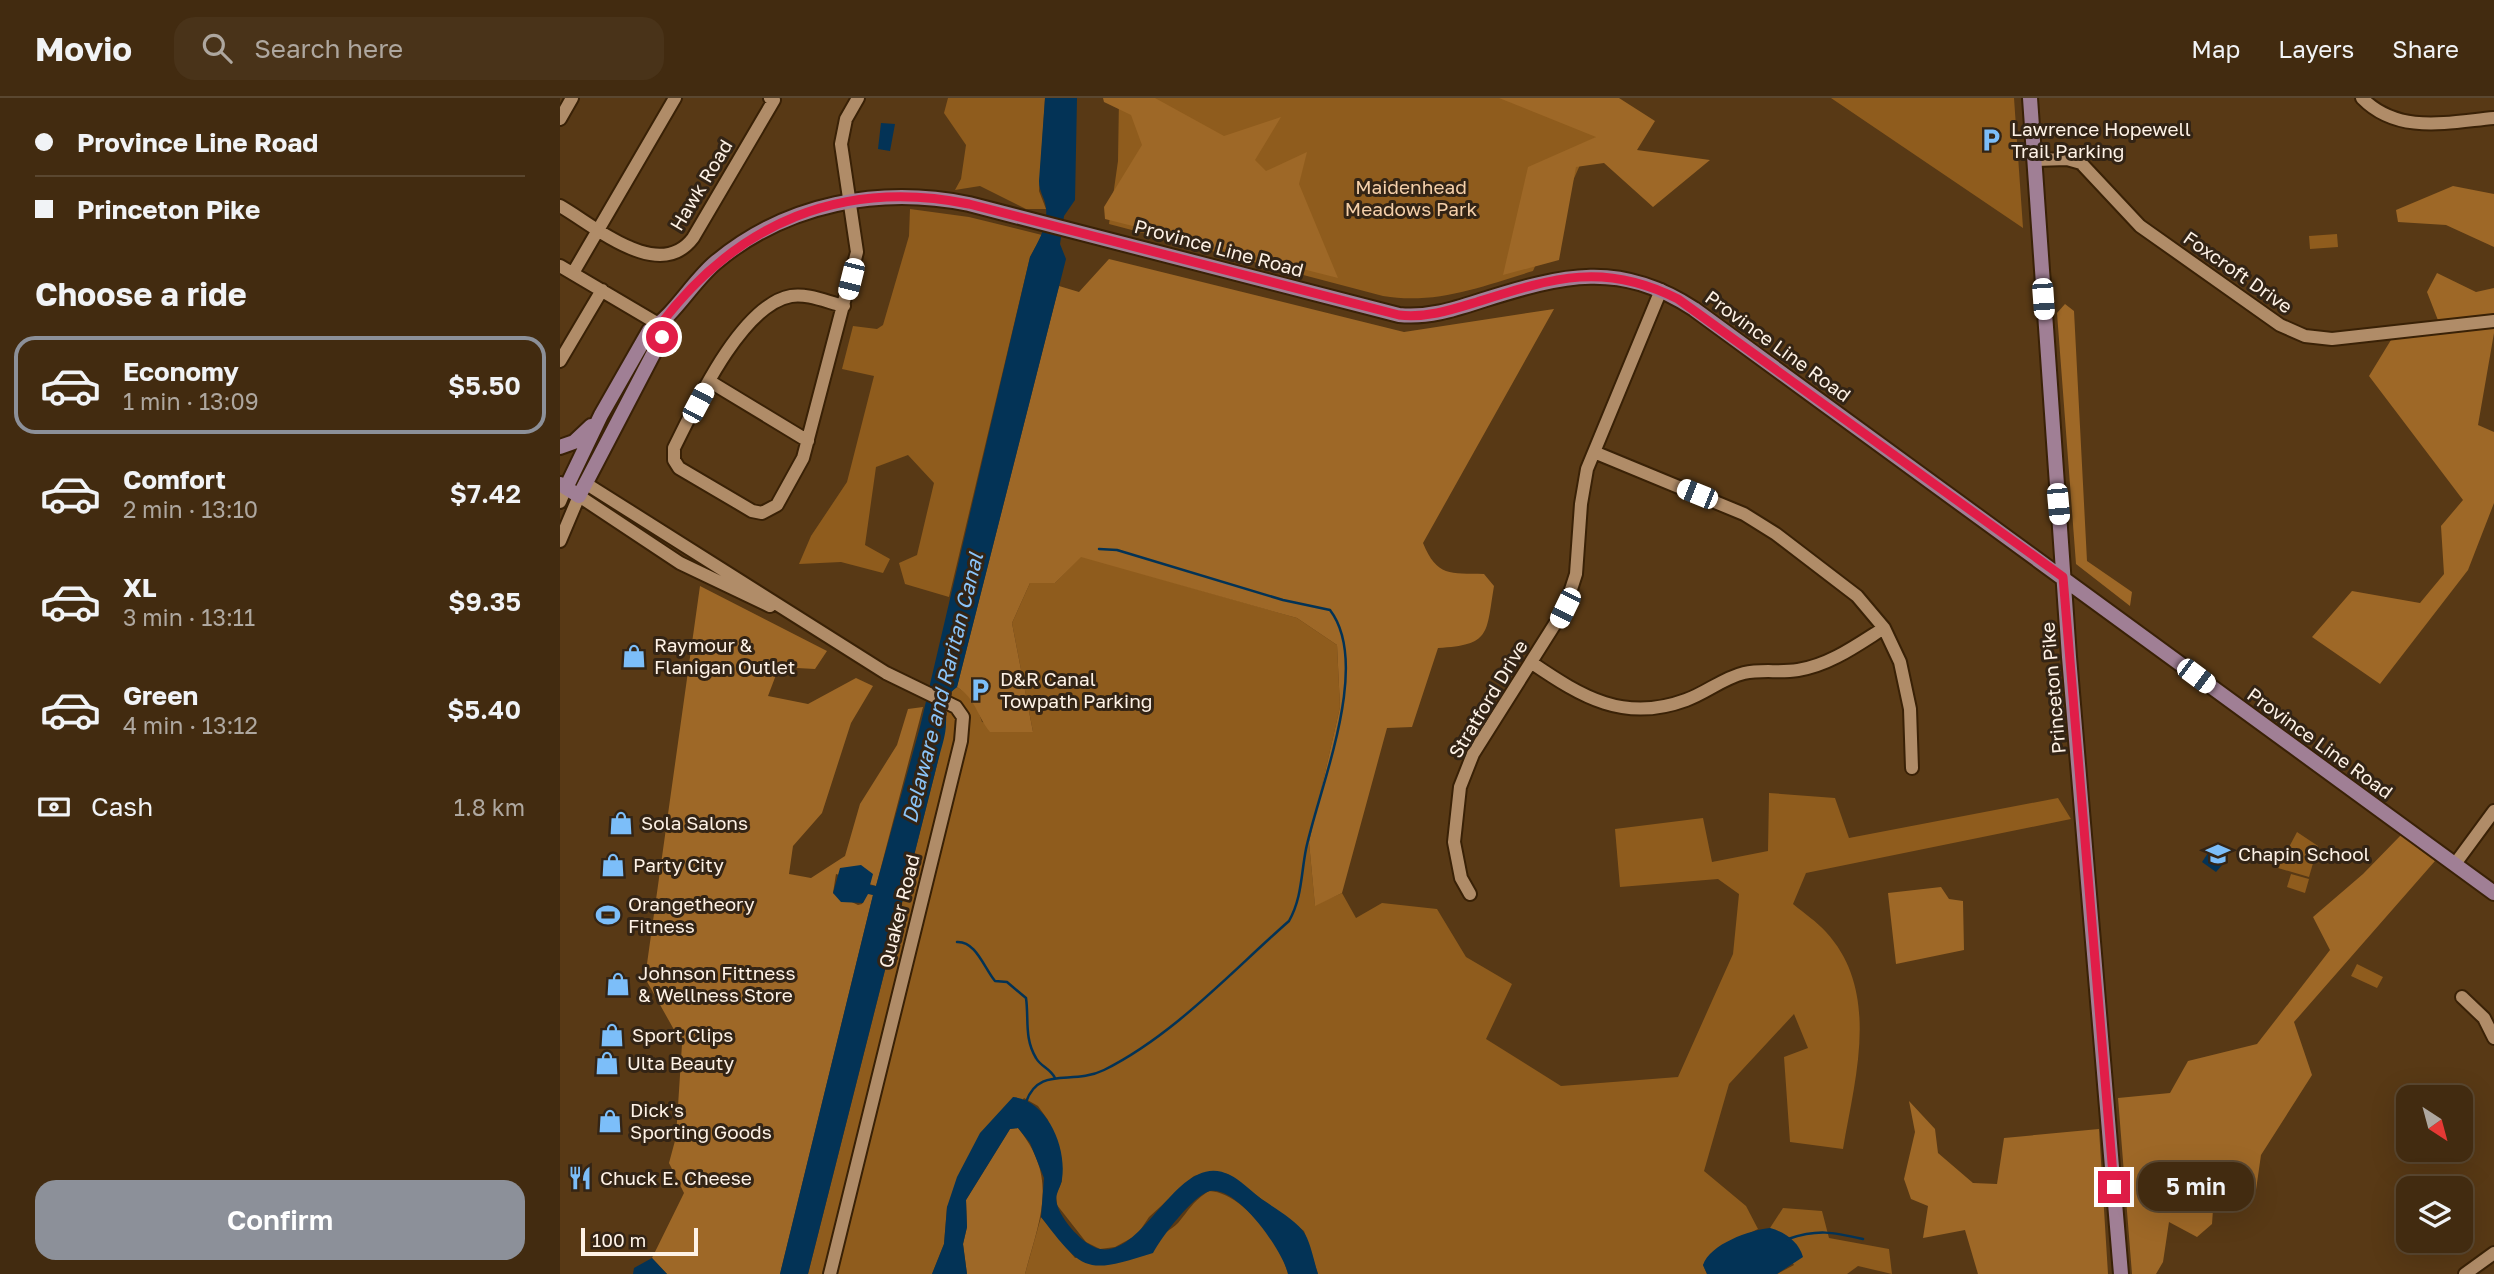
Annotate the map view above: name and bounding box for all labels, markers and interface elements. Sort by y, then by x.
search box [174,17,664,80]
text: Movio [35,29,132,68]
icon: search [198,29,236,67]
text: Search here [254,33,403,64]
text: Map [2191,34,2240,63]
text: Layers [2278,34,2354,63]
text: Share [2392,34,2459,63]
place label: Lawrence Hopewell Trail Parking [2011,117,2191,162]
parking icon: Lawrence Hopewell Trail Parking [1977,126,2005,154]
text: Province Line Road [77,127,318,158]
street label: Hawk Road [664,135,737,235]
park label: Maidenhead Meadows Park [1345,175,1477,220]
text: Princeton Pike [77,194,260,225]
street label: Province Line Road [1132,214,1306,281]
street label: Foxcroft Drive [2179,226,2297,318]
car [836,256,867,302]
text: Choose a ride [35,275,247,313]
car [2032,277,2055,321]
street label: Province Line Road [1701,285,1856,406]
route start [646,321,678,353]
icon: car [39,354,102,417]
text: Economy [123,356,239,387]
text: $5.50 [448,370,521,401]
car [679,380,718,426]
text: 1 min · 13:09 [123,387,259,415]
icon: car [39,462,102,525]
text: Comfort [123,464,226,495]
car [1674,476,1721,512]
text: $7.42 [450,478,521,509]
car [2046,482,2071,526]
text: 2 min · 13:10 [123,495,258,523]
water label: Delaware and Raritan Canal [896,549,989,826]
icon: car [39,570,102,633]
text: XL [123,572,157,603]
car [1547,585,1584,631]
text: $9.35 [448,586,521,617]
text: 3 min · 13:11 [123,603,255,631]
street label: Princeton Pike [2035,621,2070,755]
place label: Raymour & Flanigan Outlet [654,633,795,678]
street label: Stratford Drive [1443,636,1532,762]
shop icon: Raymour & Flanigan Outlet [620,642,648,670]
car [2173,655,2220,697]
place label: D&R Canal Towpath Parking [1000,667,1153,712]
parking icon: D&R Canal Towpath Parking [966,676,994,704]
icon: car [39,678,102,741]
text: Green [123,680,198,711]
street label: Province Line Road [2243,682,2398,803]
text: $5.40 [447,694,521,725]
text: 4 min · 13:12 [123,711,258,739]
icon: cash [35,788,73,826]
text: Cash [91,791,153,822]
text: 1.8 km [454,793,525,821]
shop icon: Sola Salons [607,809,635,837]
place label: Sola Salons [641,811,748,834]
school or university icon: Chapin School [2204,840,2232,868]
place label: Chapin School [2238,842,2370,865]
shop icon: Party City [599,851,627,879]
street label: Quaker Road [873,852,924,970]
place label: Party City [633,853,724,876]
place label: Orangetheory Fitness [628,892,755,937]
sports icon: Orangetheory Fitness [594,901,622,929]
place label: Johnson Fittness & Wellness Store [638,961,795,1006]
shop icon: Johnson Fittness & Wellness Store [604,970,632,998]
shop icon: Sport Clips [598,1021,626,1049]
place label: Sport Clips [632,1023,733,1046]
shop icon: Ulta Beauty [593,1049,621,1077]
place label: Ulta Beauty [627,1051,735,1074]
north arrow [2396,1085,2473,1162]
map controls [2396,1085,2473,1253]
place label: Dick's Sporting Goods [630,1098,772,1143]
shop icon: Dick's Sporting Goods [596,1107,624,1135]
callout: 5 min [2138,1162,2254,1212]
restaurant icon: Chuck E. Cheese [566,1164,594,1192]
place label: Chuck E. Cheese [600,1166,752,1189]
route end [2098,1171,2130,1203]
text: 5 min [2166,1172,2226,1200]
button: layers [2396,1176,2473,1253]
button: Confirm [35,1180,525,1260]
scale bar [581,1225,698,1257]
text: 100 m [592,1228,646,1251]

